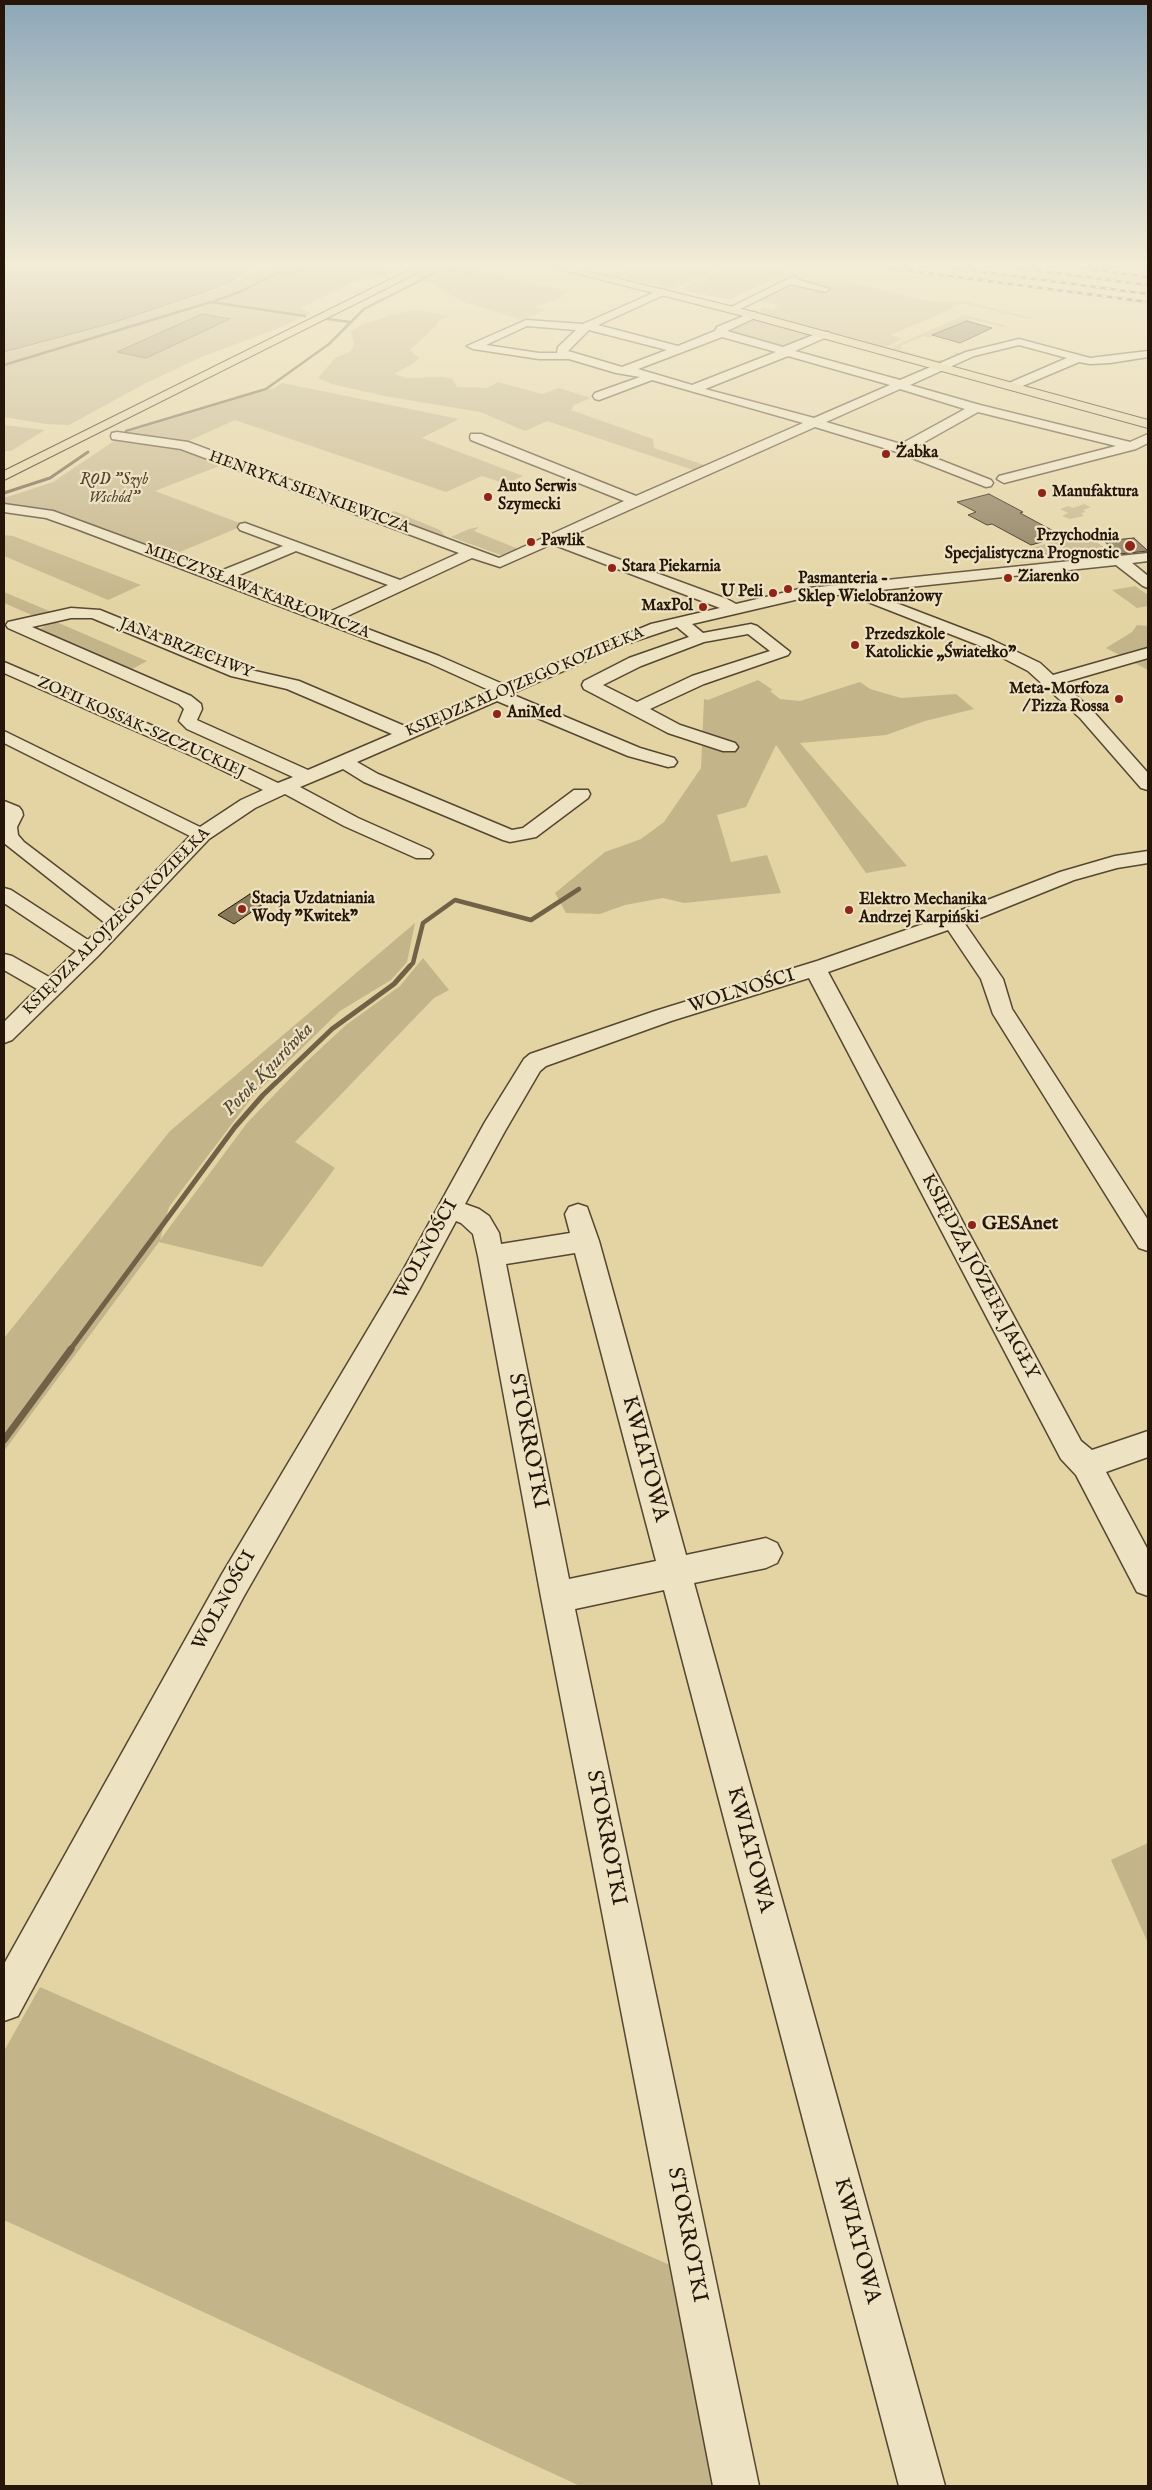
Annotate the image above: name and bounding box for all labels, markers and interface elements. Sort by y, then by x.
place label: Żabka [896,444,938,464]
street label: HENRYKA SIENKIEWICZA [206,448,412,538]
marker: Żabka [880,448,892,460]
park label: ROD "Szyb Wschód" [80,471,148,509]
place label: Auto Serwis Szymecki [498,478,577,516]
place label: Manufaktura [1052,483,1139,503]
marker: Manufaktura [1036,487,1048,499]
marker: Auto Serwis Szymecki [482,491,494,503]
place label: Przychodnia Specjalistyczna Prognostic [945,527,1119,565]
place label: Pawlik [541,532,584,552]
marker: Pawlik [525,536,537,548]
marker: Przychodnia Specjalistyczna Prognostic [1123,539,1137,553]
street label: MIECZYSŁAWA KARŁOWICZA [142,540,372,644]
place label: Stara Piekarnia [622,558,721,578]
marker: Stara Piekarnia [606,562,618,574]
place label: Ziarenko [1018,568,1079,588]
place label: Pasmanteria - Sklep Wielobranżowy [798,570,942,608]
marker: Ziarenko [1002,572,1014,584]
place label: U Peli [721,583,763,603]
marker: Pasmanteria - Sklep Wielobranżowy [782,583,794,595]
marker: U Peli [767,587,779,599]
place label: MaxPol [641,597,693,617]
marker: MaxPol [697,601,709,613]
street label: JANA BRZECHWY [117,615,255,683]
street label: KSIĘDZA ALOJZEGO KOZIEŁKA [403,624,647,742]
place label: Przedszkole Katolickie „Światełko” [865,626,1016,664]
marker: Przedszkole Katolickie „Światełko” [849,639,861,651]
street label: ZOFII KOSSAK-SZCZUCKIEJ [34,673,248,783]
place label: Meta-Morfoza / Pizza Rossa [1009,680,1109,718]
marker: Meta-Morfoza / Pizza Rossa [1113,693,1125,705]
place label: AniMed [507,704,561,724]
marker: AniMed [491,708,503,720]
street label: KSIĘDZA ALOJZEGO KOZIEŁKA [19,824,215,1020]
place label: Stacja Uzdatniania Wody "Kwitek" [252,890,375,928]
place label: Elektro Mechanika Andrzej Karpiński [859,891,987,929]
marker: Stacja Uzdatniania Wody "Kwitek" [236,903,248,915]
marker: Elektro Mechanika Andrzej Karpiński [843,904,855,916]
street label: WOLNOŚCI [686,965,798,1019]
water label: Potok Knurówka [219,1018,319,1122]
street label: KSIĘDZA JÓZEFA JAGŁY [915,1170,1043,1384]
street label: WOLNOŚCI [390,1196,464,1304]
place label: GESAnet [982,1214,1058,1236]
marker: GESAnet [966,1219,978,1231]
street label: STOKROTKI [501,1371,553,1511]
street label: KWIATOWA [615,1393,673,1525]
street label: WOLNOŚCI [188,1547,262,1655]
street label: STOKROTKI [579,1768,631,1908]
street label: KWIATOWA [720,1784,778,1916]
street label: STOKROTKI [660,2165,712,2305]
street label: KWIATOWA [827,2175,885,2307]

